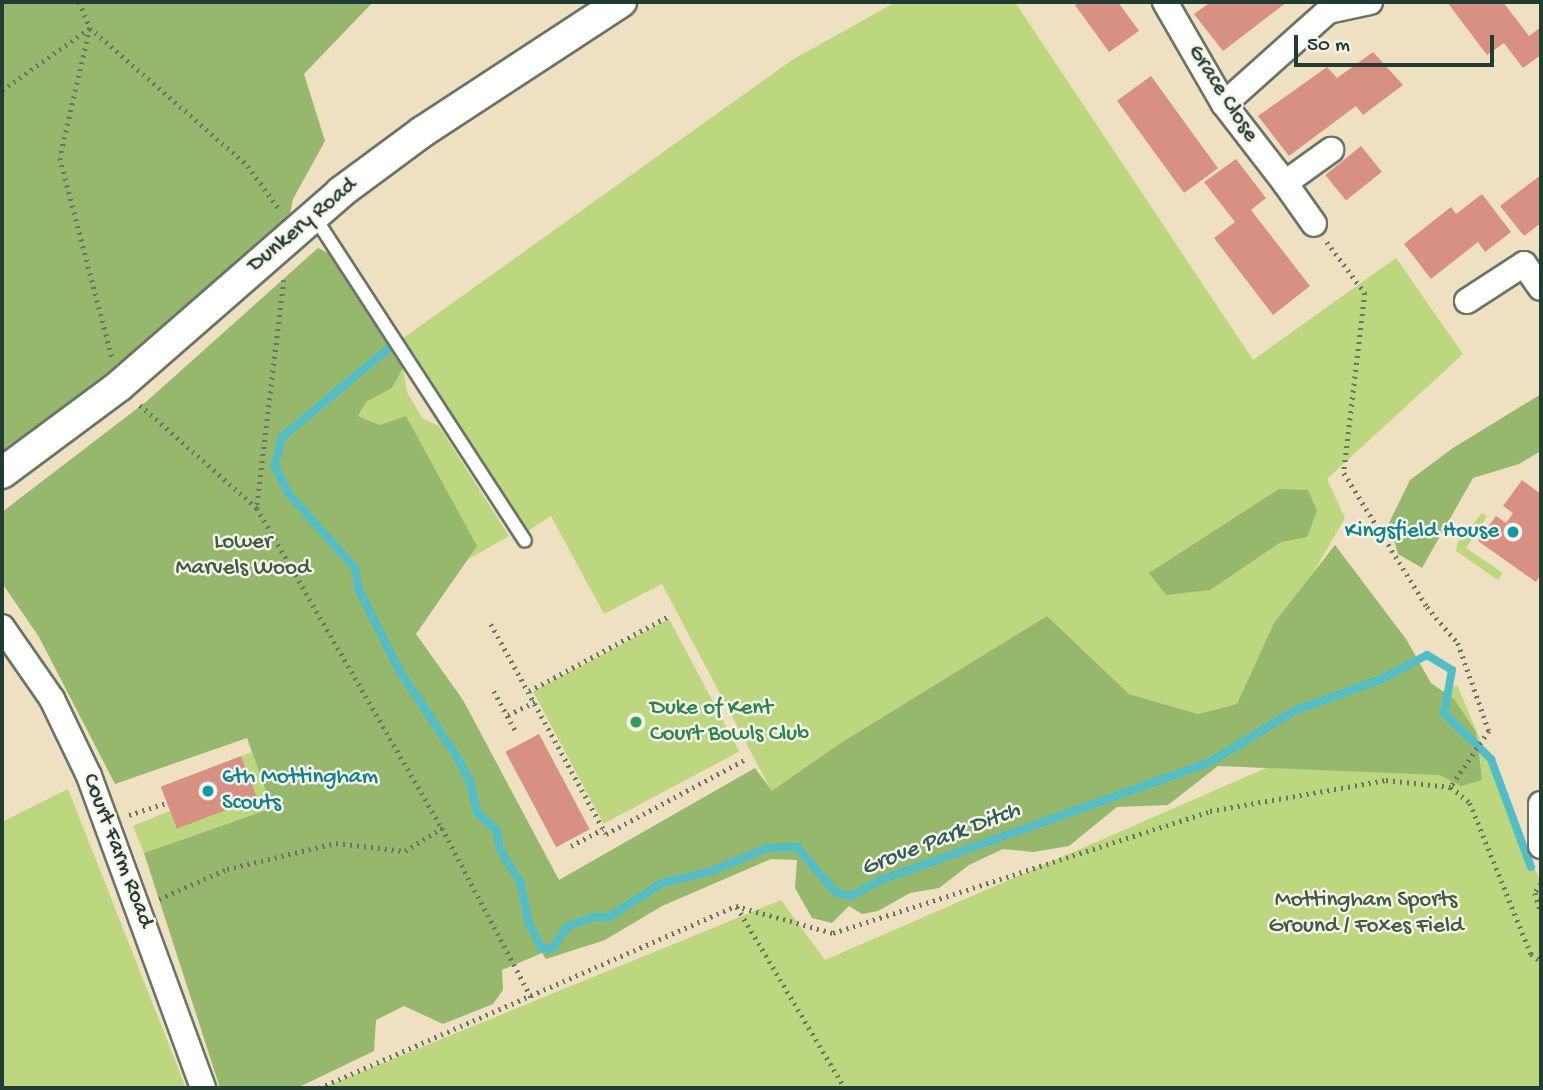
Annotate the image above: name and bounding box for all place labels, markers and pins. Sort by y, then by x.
place label: Kingsfield House [1345,518,1499,546]
marker: Kingsfield House [1505,524,1521,540]
place label: Duke of Kent Court Bowls Club [650,695,809,749]
marker: Duke of Kent Court Bowls Club [628,714,644,730]
place label: 6th Mottingham Scouts [222,764,378,818]
marker: 6th Mottingham Scouts [200,783,216,799]

